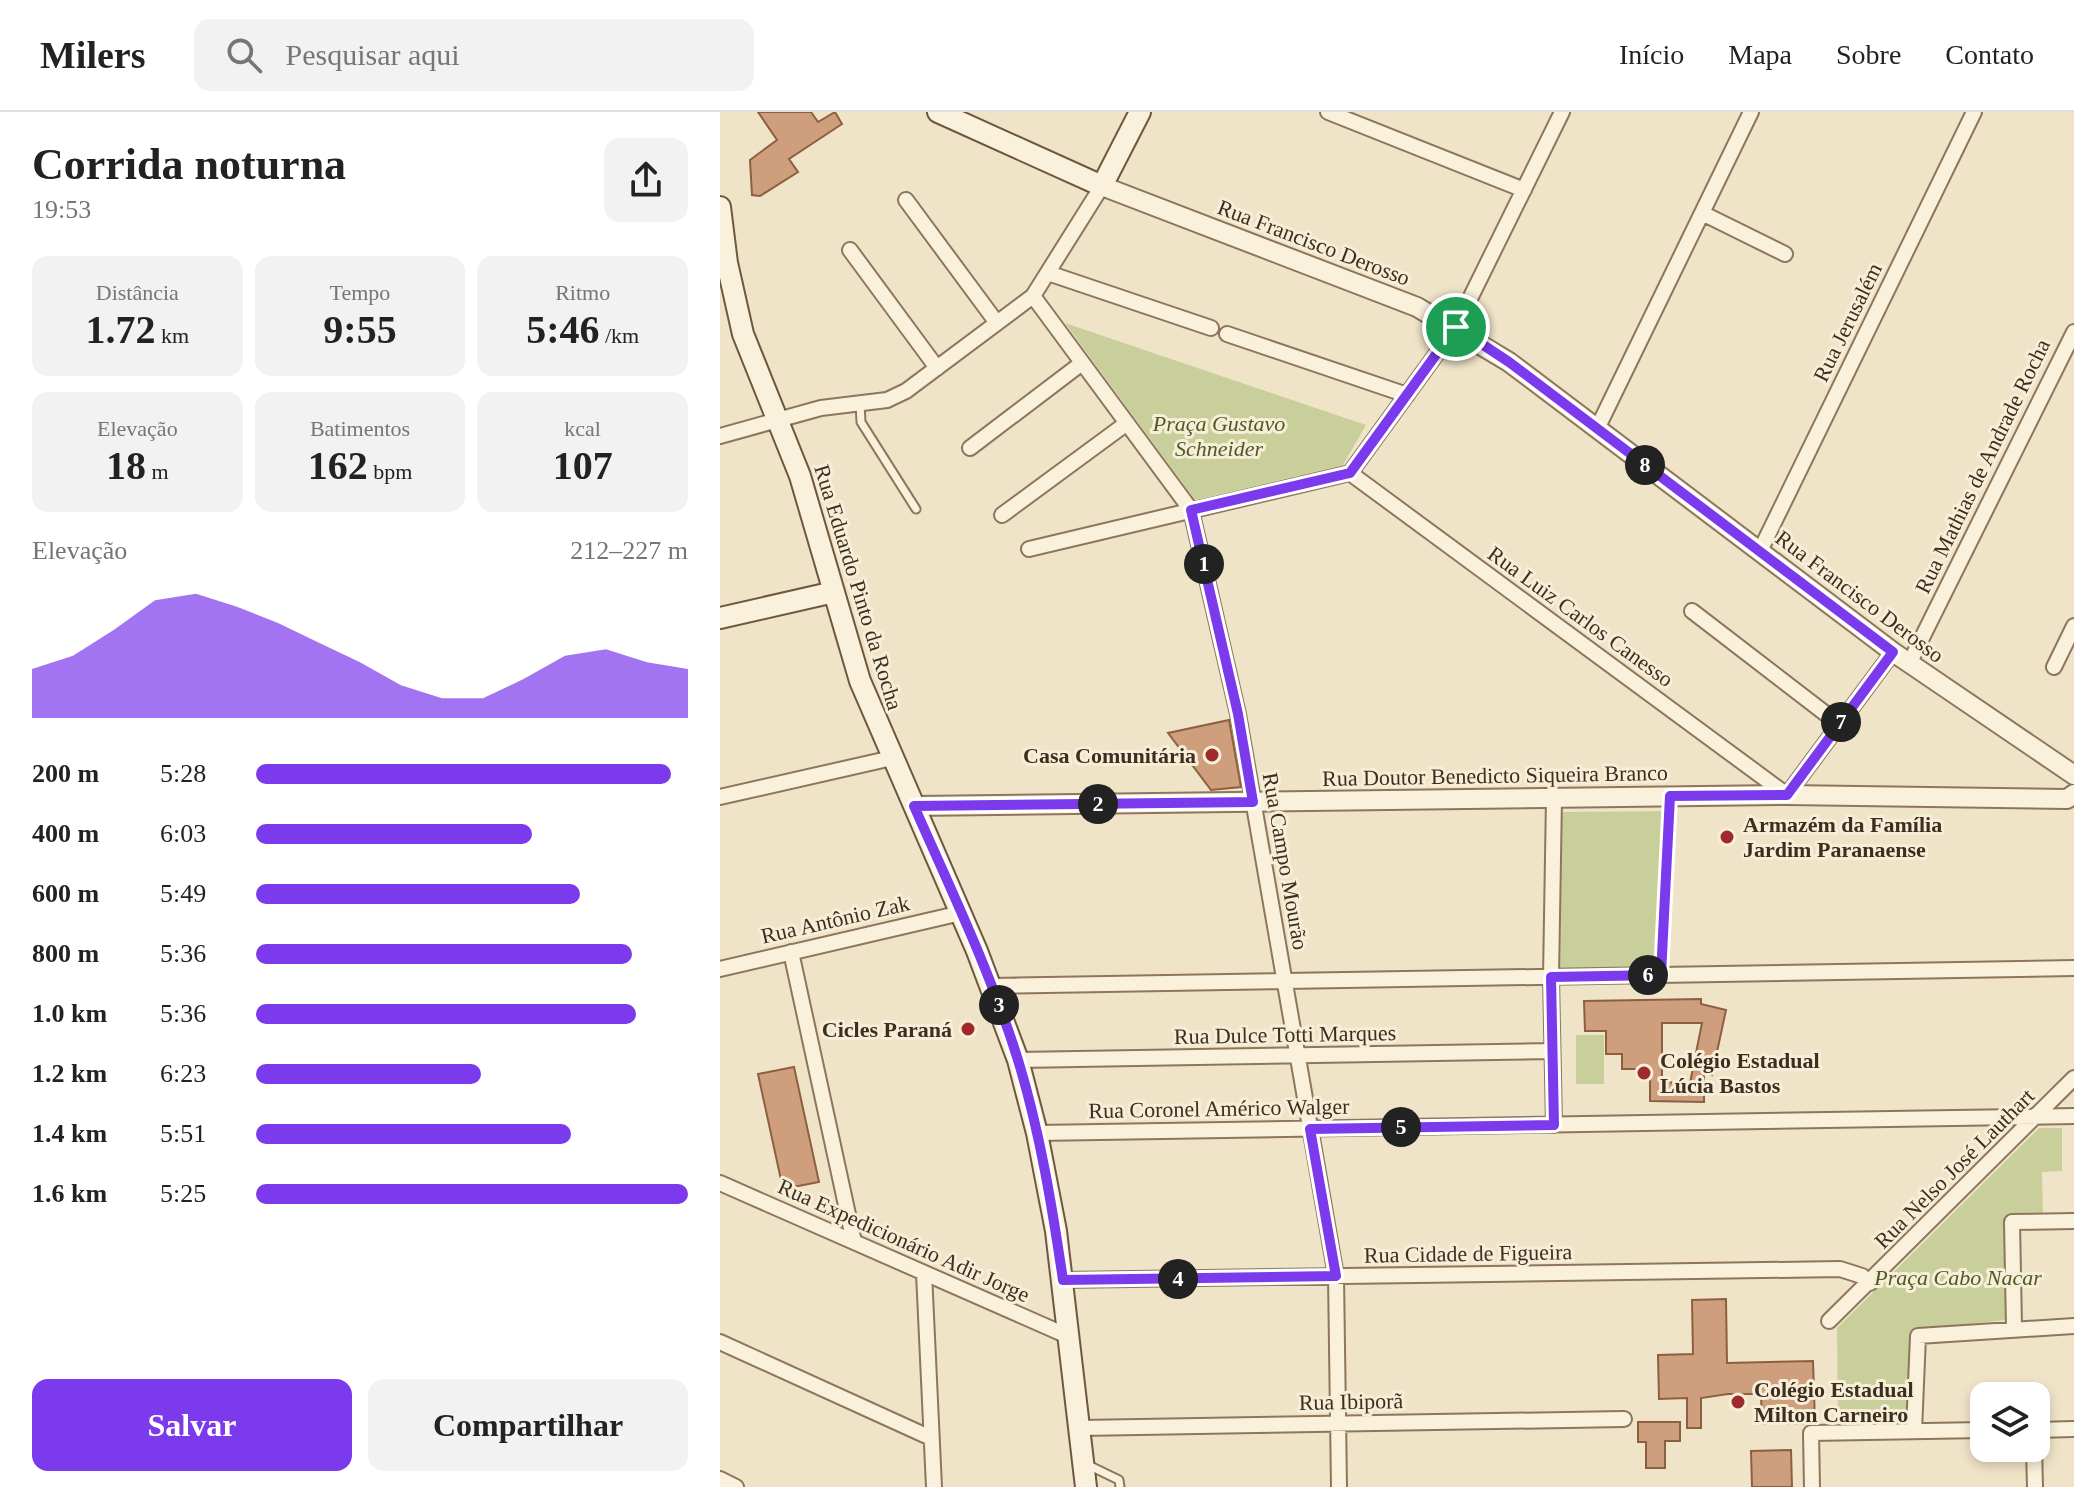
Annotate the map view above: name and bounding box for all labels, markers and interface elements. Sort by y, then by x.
search box [194,19,754,91]
icon: search [222,33,266,77]
text: Milers [40,34,146,76]
text: Pesquisar aqui [286,38,460,71]
text: Início [1619,39,1684,70]
text: Mapa [1728,39,1792,70]
text: Sobre [1836,39,1901,70]
text: Contato [1945,39,2034,70]
button: share [604,138,688,222]
text: Corrida noturna [32,140,346,189]
street label: Rua Francisco Derosso [1214,194,1414,291]
text: 19:53 [32,195,91,224]
street label: Rua Jerusalém [1808,259,1887,386]
text: Distância [96,280,179,305]
text: Tempo [330,280,390,305]
text: Ritmo [555,280,610,305]
pin [1422,293,1490,361]
icon: arrive [1434,305,1478,349]
text: 1.72 [86,307,156,352]
text: 9:55 [323,307,397,352]
text: 5:46 [526,307,599,352]
text: km [156,323,189,348]
text: /km [599,323,639,348]
street label: Rua Mathias de Andrade Rocha [1910,335,2055,597]
park label: Praça Gustavo Schneider [1152,411,1285,461]
text: Elevação [97,416,178,441]
text: Batimentos [310,416,410,441]
text: kcal [564,416,601,441]
text: 18 [106,443,146,488]
text: 162 [308,443,368,488]
text: 107 [553,443,613,488]
pin: 8 [1625,445,1665,485]
text: 8 [1640,452,1651,477]
text: m [146,459,169,484]
text: bpm [368,459,412,484]
street label: Rua Eduardo Pinto da Rocha [809,461,908,713]
street label: Rua Francisco Derosso [1771,525,1949,668]
text: Elevação [32,536,127,565]
text: 212–227 m [570,536,688,565]
street label: Rua Luiz Carlos Canesso [1483,541,1678,692]
pin: 1 [1184,544,1224,584]
text: 1 [1199,551,1210,576]
pin: 7 [1821,702,1861,742]
text: 7 [1836,709,1847,734]
place label: Casa Comunitária [1023,743,1196,768]
marker: Casa Comunitária [1203,746,1221,764]
text: 200 m [32,759,99,788]
text: 5:28 [160,759,206,788]
street label: Rua Doutor Benedicto Siqueira Branco [1322,760,1668,791]
street label: Rua Campo Mourão [1258,770,1313,952]
pin: 2 [1078,784,1118,824]
text: 2 [1093,791,1104,816]
place label: Armazém da Família Jardim Paranaense [1743,812,1942,862]
text: 400 m [32,819,99,848]
text: 6:03 [160,819,206,848]
marker: Armazém da Família Jardim Paranaense [1718,828,1736,846]
text: 600 m [32,879,99,908]
text: 5:49 [160,879,206,908]
street label: Rua Antônio Zak [758,890,912,949]
text: 800 m [32,939,99,968]
text: 5:36 [160,939,206,968]
pin: 6 [1628,955,1668,995]
text: 6 [1643,962,1654,987]
pin: 3 [979,985,1019,1025]
text: 3 [994,992,1005,1017]
text: 1.0 km [32,999,107,1028]
text: 5:36 [160,999,206,1028]
place label: Cicles Paraná [822,1017,952,1042]
marker: Cicles Paraná [959,1020,977,1038]
street label: Rua Dulce Totti Marques [1174,1020,1396,1049]
place label: Colégio Estadual Lúcia Bastos [1660,1048,1820,1098]
text: 1.2 km [32,1059,107,1088]
text: 6:23 [160,1059,206,1088]
marker: Colégio Estadual Lúcia Bastos [1635,1064,1653,1082]
street label: Rua Nelso José Lauthart [1869,1083,2039,1253]
street label: Rua Coronel Américo Walger [1088,1094,1350,1123]
pin: 5 [1381,1107,1421,1147]
text: 5 [1396,1114,1407,1139]
text: 1.4 km [32,1119,107,1148]
text: 5:51 [160,1119,206,1148]
street label: Rua Expedicionário Adir Jorge [774,1174,1033,1307]
text: 1.6 km [32,1179,107,1208]
text: 5:25 [160,1179,206,1208]
street label: Rua Cidade de Figueira [1364,1239,1573,1268]
pin: 4 [1158,1259,1198,1299]
park label: Praça Cabo Nacar [1873,1265,2042,1290]
text: 4 [1173,1266,1184,1291]
place label: Colégio Estadual Milton Carneiro [1754,1377,1914,1427]
button: Salvar [32,1379,352,1471]
button: Compartilhar [368,1379,688,1471]
map controls [1970,1382,2050,1462]
button: layers [1970,1382,2050,1462]
street label: Rua Ibiporã [1299,1388,1404,1415]
marker: Colégio Estadual Milton Carneiro [1729,1393,1747,1411]

